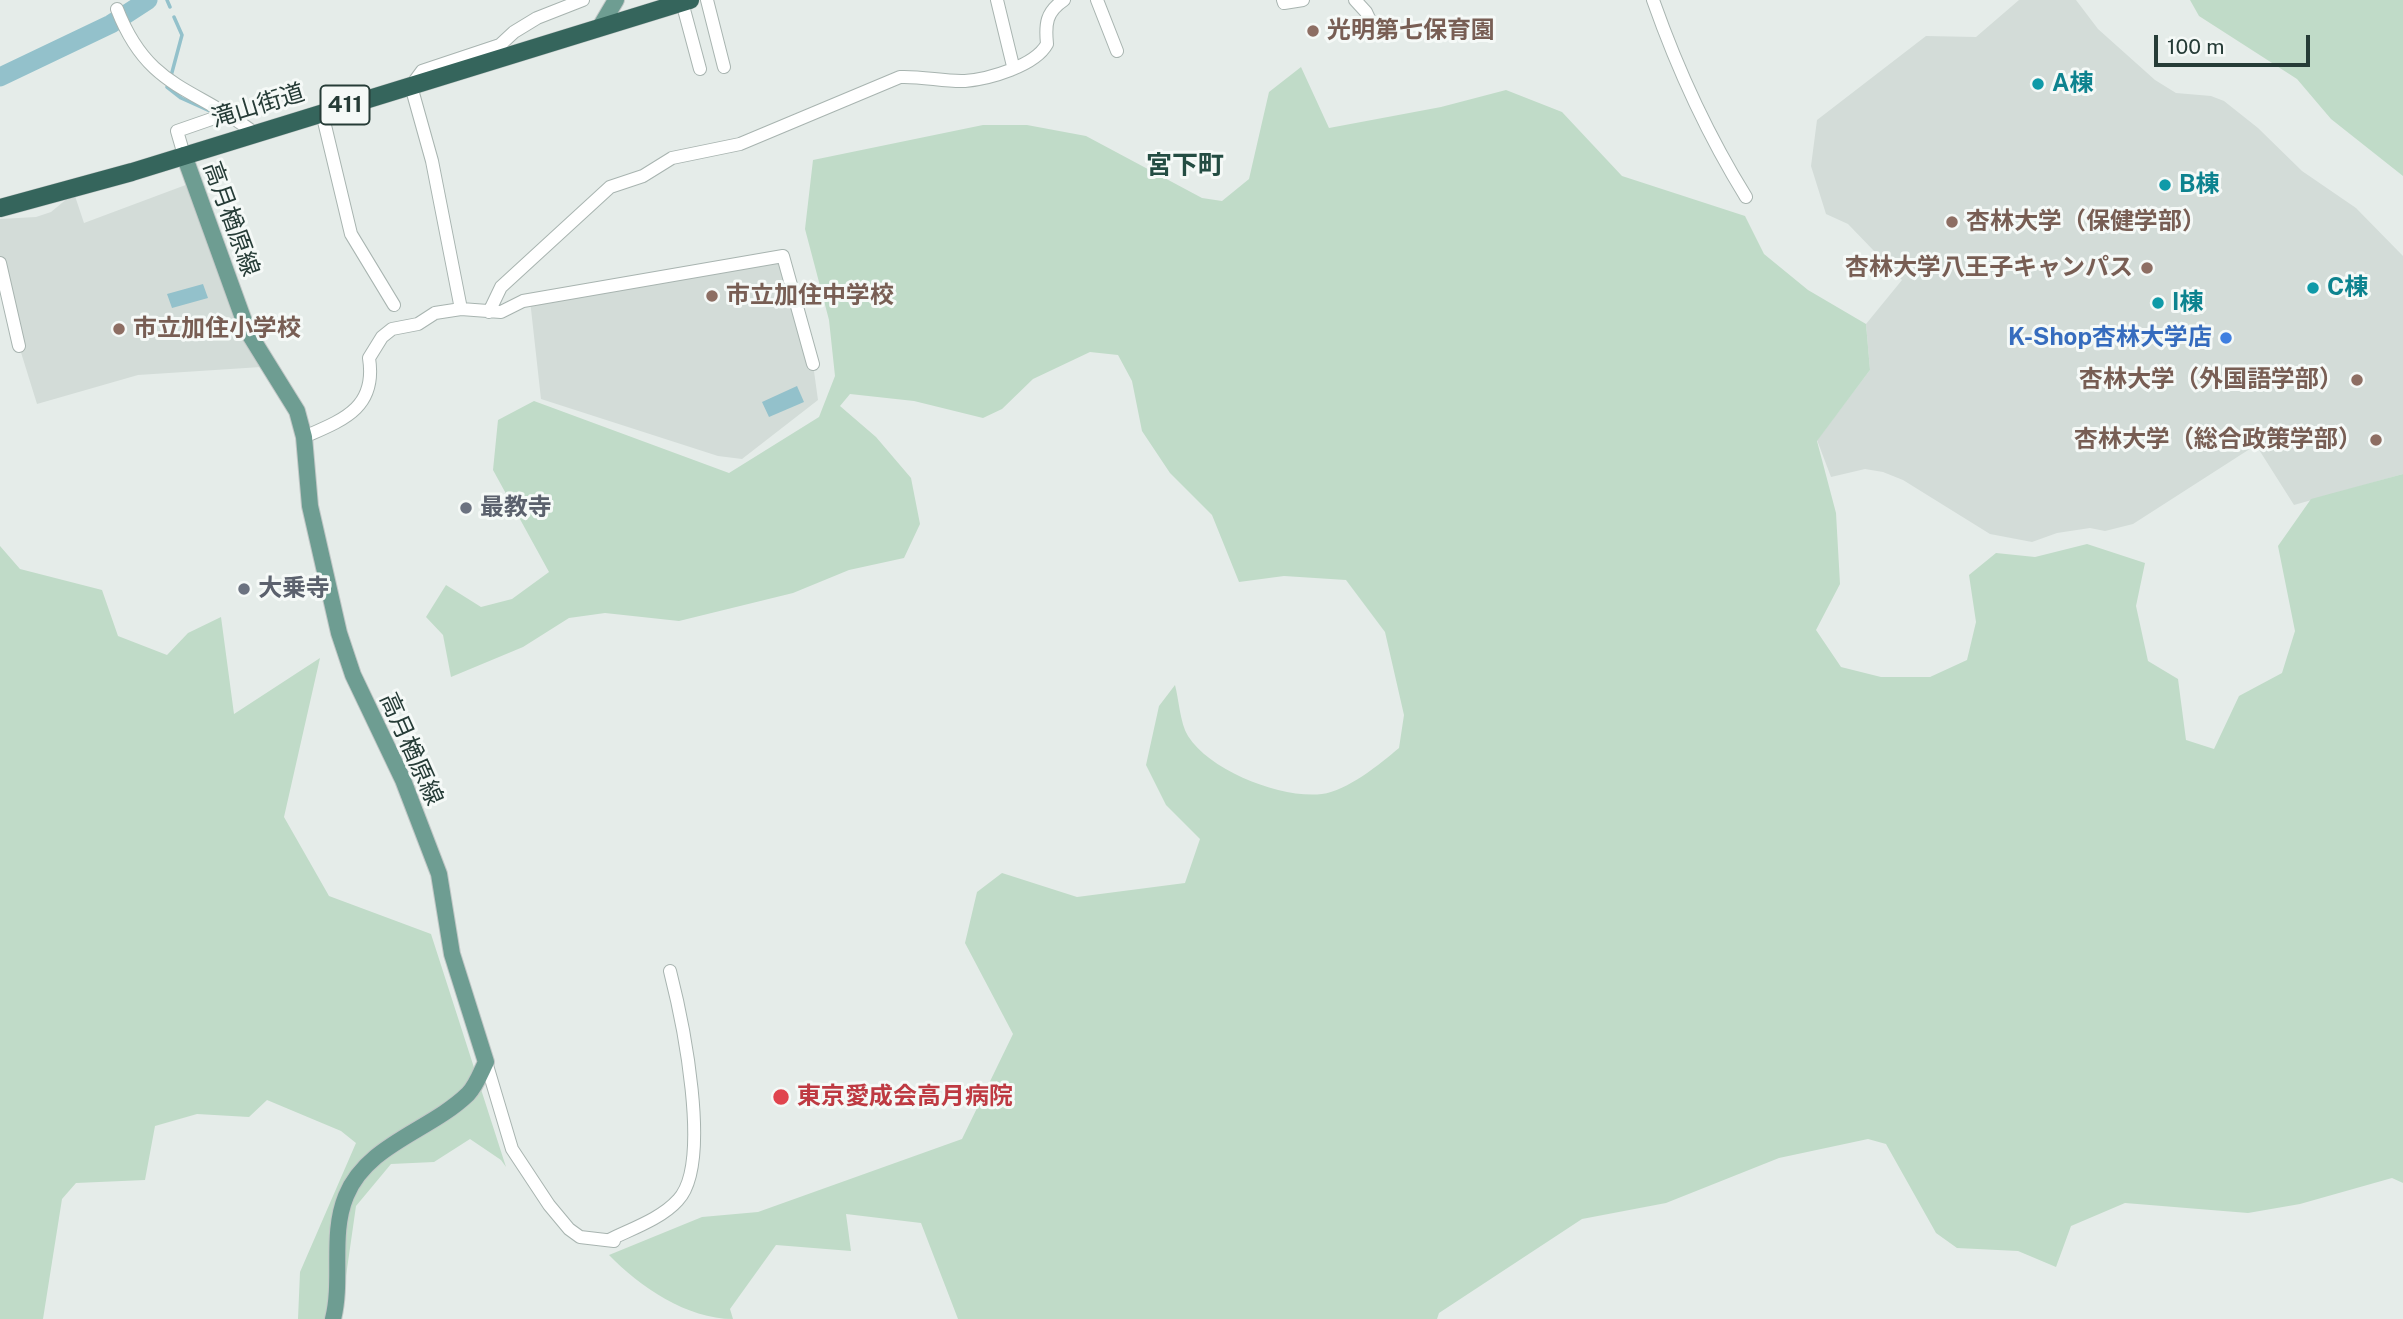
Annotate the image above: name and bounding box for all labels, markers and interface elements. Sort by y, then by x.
place label: 光明第七保育園 [1327,17,1495,45]
scale bar [2158,21,2314,65]
marker: 光明第七保育園 [1305,23,1321,39]
text: 100 m [2167,34,2224,59]
place label: A棟 [2052,70,2093,98]
marker: A棟 [2030,76,2046,92]
street label: 滝山街道 [208,78,308,134]
road number: 411 [320,86,370,124]
district label: 宮下町 [1146,150,1224,182]
street label: 高月楢原線 [197,158,265,280]
place label: B棟 [2179,171,2219,199]
marker: B棟 [2157,177,2173,193]
place label: 杏林大学（保健学部） [1966,208,2206,236]
marker: 杏林大学（保健学部） [1944,214,1960,230]
place label: 杏林大学八王子キャンパス [1845,254,2133,282]
marker: 杏林大学八王子キャンパス [2139,260,2155,276]
place label: C棟 [2327,274,2368,302]
marker: C棟 [2305,280,2321,296]
place label: 市立加住中学校 [726,282,894,310]
marker: 市立加住中学校 [704,288,720,304]
place label: I棟 [2172,289,2203,317]
marker: I棟 [2150,295,2166,311]
place label: 市立加住小学校 [133,315,301,343]
marker: 市立加住小学校 [111,321,127,337]
place label: K-Shop杏林大学店 [2008,324,2212,352]
marker: K-Shop杏林大学店 [2218,330,2234,346]
place label: 杏林大学（外国語学部） [2079,366,2343,394]
marker: 杏林大学（外国語学部） [2349,372,2365,388]
place label: 杏林大学（総合政策学部） [2074,426,2362,454]
marker: 杏林大学（総合政策学部） [2368,432,2384,448]
place label: 最教寺 [480,494,552,522]
marker: 最教寺 [458,500,474,516]
place label: 大乗寺 [258,575,330,603]
marker: 大乗寺 [236,581,252,597]
street label: 高月楢原線 [373,688,449,810]
place label: 東京愛成会高月病院 [797,1083,1013,1111]
marker: 東京愛成会高月病院 [771,1087,791,1107]

